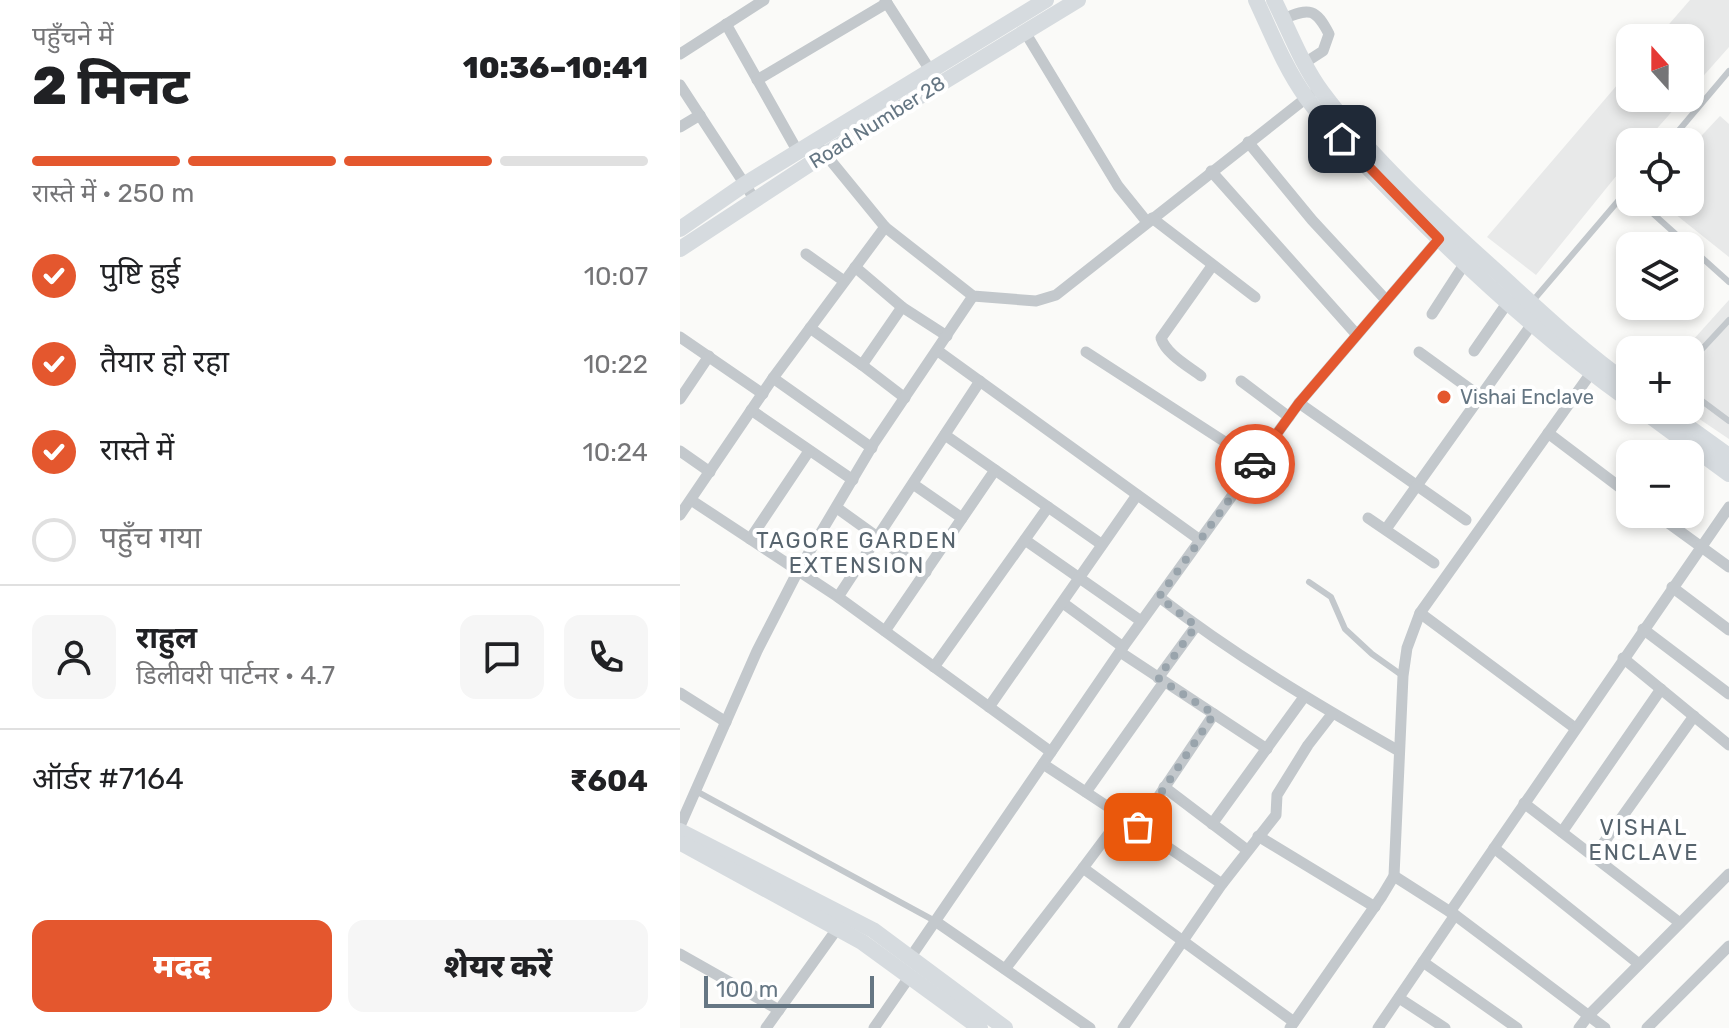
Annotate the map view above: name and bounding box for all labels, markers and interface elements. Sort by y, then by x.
text: पहुँचने में [32,21,113,52]
north arrow [1616,24,1704,112]
map controls [1616,24,1704,528]
text: 10:36–10:41 [463,50,648,86]
text: 2 मिनट [32,55,190,117]
street label: Road Number 28 [805,71,949,173]
pin [1308,105,1376,173]
icon: home [1320,117,1364,161]
button: locate [1616,128,1704,216]
text: रास्ते में · 250 m [32,178,194,209]
button: layers [1616,232,1704,320]
icon: check [32,254,76,298]
text: पुष्टि हुई [100,256,180,292]
text: 10:07 [584,261,648,292]
button: + [1616,336,1704,424]
icon: check [32,342,76,386]
text: तैयार हो रहा [100,344,229,380]
text: 10:22 [583,349,648,380]
place label: Vishai Enclave [1460,385,1594,409]
marker: Vishai Enclave [1435,388,1453,406]
courier [1215,424,1295,504]
icon: check [32,430,76,474]
text: रास्ते में [100,432,174,468]
text: 10:24 [583,437,648,468]
button: − [1616,440,1704,528]
icon: car [1233,442,1277,486]
text: पहुँच गया [100,520,201,556]
district label: TAGORE GARDEN EXTENSION [756,527,958,579]
button: person [32,615,116,699]
button: chat [460,615,544,699]
button: phone [564,615,648,699]
text: राहुल [136,620,197,656]
text: डिलीवरी पार्टनर · 4.7 [136,660,335,691]
text: ऑर्डर #7164 [32,761,184,797]
text: ₹604 [570,763,648,799]
pin [1104,793,1172,861]
icon: bag [1116,805,1160,849]
district label: VISHAL ENCLAVE [1588,814,1700,866]
button: मदद [32,920,332,1012]
button: शेयर करें [348,920,648,1012]
scale bar [704,972,874,1008]
text: 100 m [716,976,778,1003]

